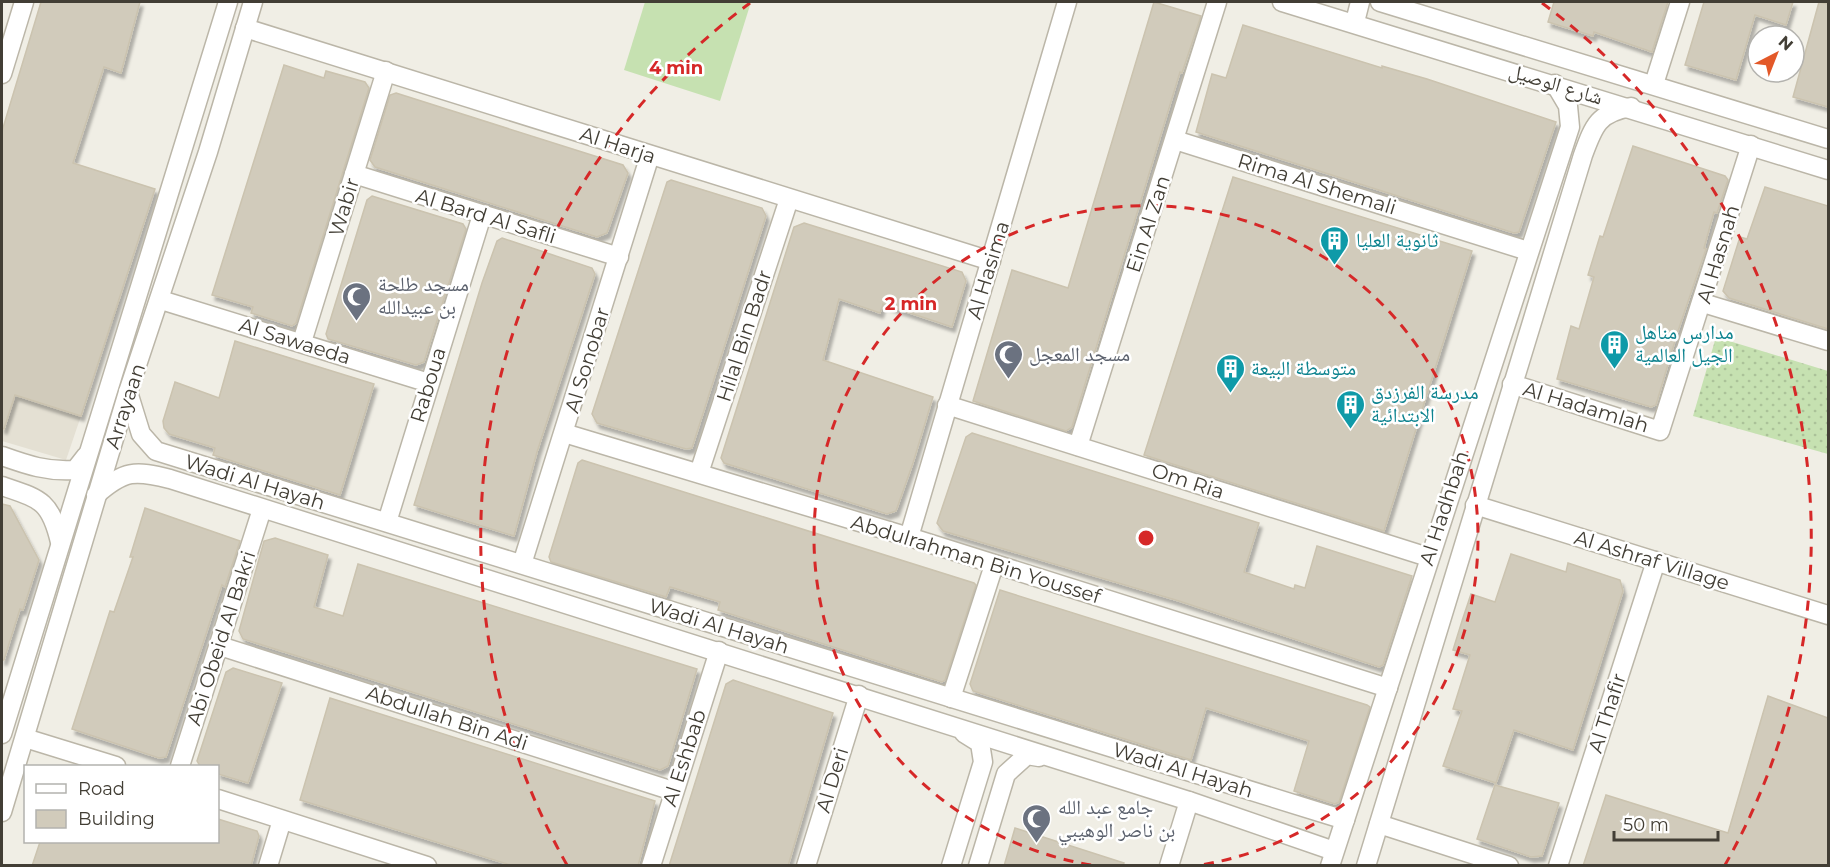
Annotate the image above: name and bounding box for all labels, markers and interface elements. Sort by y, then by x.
north arrow [1746,24,1806,84]
text: N [1775,32,1797,55]
text: 4 min [649,57,703,79]
street label: شارع الوصيل [1506,58,1606,111]
street label: Al Harja [577,121,659,169]
street label: Rima Al Shemali [1235,148,1399,220]
street label: Ein Al Zan [1121,172,1175,276]
street label: Wabir [324,175,364,239]
street label: Al Bard Al Safli [413,183,559,249]
street label: Al Hasnah [1692,202,1744,306]
street label: Al Hasima [962,218,1014,322]
building icon: ثانوية العليا [1319,224,1351,266]
place label: ثانوية العليا [1356,228,1439,252]
street label: Hilal Bin Badr [711,267,777,405]
place label: مسجد طلحة بن عبيدالله [378,272,469,319]
mosque icon: مسجد طلحة بن عبيدالله [341,280,373,322]
text: 2 min [885,293,937,315]
street label: Al Sonobar [560,304,614,416]
street label: Al Sawaeda [236,313,354,369]
place label: مدارس مناهل الجيل العالمية [1635,320,1734,367]
building icon: مدارس مناهل الجيل العالمية [1598,328,1630,370]
mosque icon: مسجد المعجل [992,338,1024,380]
place label: مسجد المعجل [1029,342,1130,366]
street label: Raboua [405,344,451,426]
building icon: متوسطة البيعة [1214,352,1246,394]
place label: متوسطة البيعة [1251,356,1356,380]
street label: Arrayaan [100,360,150,452]
street label: Al Hadamlah [1520,376,1652,438]
place label: مدرسة الفرزدق الابتدائية [1371,380,1479,427]
building icon: مدرسة الفرزدق الابتدائية [1334,388,1366,430]
street label: Al Hadhbah [1414,448,1474,568]
street label: Wadi Al Hayah [182,449,328,515]
street label: Om Ria [1149,458,1227,504]
street label: Abdulrahman Bin Youssef [848,510,1105,609]
street label: Al Ashraf Village [1572,525,1732,595]
centre of rings [1136,528,1156,548]
street label: Abi Obeid Al Bakri [181,548,261,728]
street label: Wadi Al Hayah [646,593,792,659]
street label: Al Thafir [1583,670,1631,756]
street label: Abdullah Bin Adi [363,681,531,755]
street label: Al Eshbab [657,707,711,809]
street label: Wadi Al Hayah [1110,737,1256,803]
street label: Al Deri [811,745,853,815]
legend [24,765,219,843]
text: Road [78,778,125,800]
place label: جامع عبد الله بن ناصر الوهيبي [1058,795,1175,846]
mosque icon: جامع عبد الله بن ناصر الوهيبي [1021,802,1053,844]
scale bar [1614,804,1718,842]
text: Building [78,808,155,830]
text: 50 m [1623,814,1669,836]

